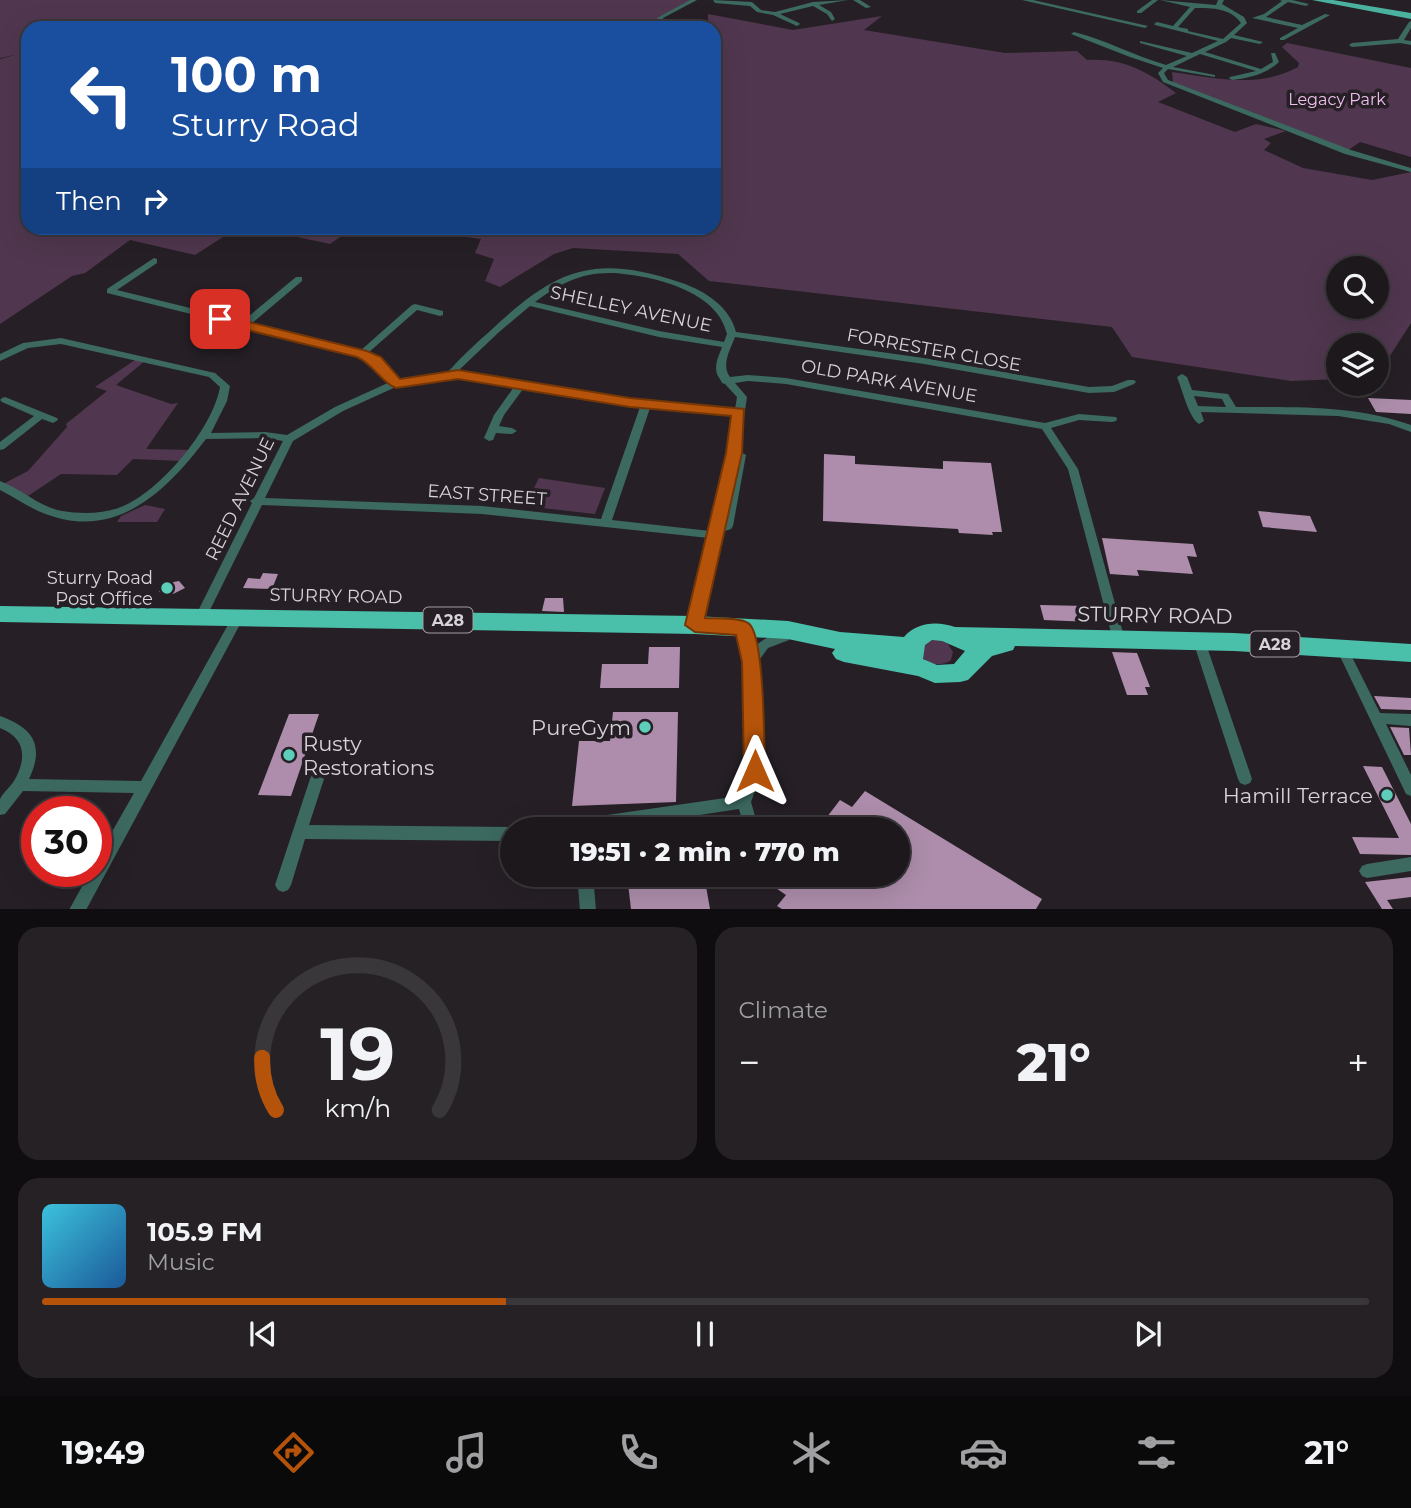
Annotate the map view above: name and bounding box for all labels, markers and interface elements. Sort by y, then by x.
text: 100 m [171,45,322,104]
icon: left [56,49,147,140]
park label: Legacy Park [1288,90,1386,109]
text: Sturry Road [171,105,360,144]
icon: right [136,182,174,220]
text: Then [56,185,122,217]
map controls [1326,256,1389,396]
button: search [1326,256,1389,319]
street label: SHELLEY AVENUE [548,281,714,337]
pin [190,289,250,349]
icon: arrive [201,300,239,338]
street label: FORRESTER CLOSE [845,324,1023,376]
button: layers [1326,333,1389,396]
street label: OLD PARK AVENUE [799,355,979,407]
street label: REED AVENUE [201,434,279,564]
street label: EAST STREET [427,480,548,510]
place label: Sturry Road Post Office [47,567,153,610]
marker: Sturry Road Post Office [159,580,175,596]
street label: STURRY ROAD [269,584,403,608]
street label: STURRY ROAD [1077,601,1233,629]
road number: A28 [424,608,472,632]
road number: A28 [1250,632,1300,656]
place label: PureGym [531,715,631,740]
marker: PureGym [637,719,653,735]
place label: Rusty Restorations [303,731,434,780]
position arrow [718,734,792,808]
marker: Rusty Restorations [281,747,297,763]
place label: Hamill Terrace [1223,783,1373,808]
marker: Hamill Terrace [1379,787,1395,803]
speed limit sign: 30 [21,796,112,887]
text: 19:51 · 2 min · 770 m [570,836,840,868]
text: Climate [739,996,828,1024]
text: 19 [320,1010,395,1098]
text: 21° [1017,1031,1091,1094]
text: − [739,1039,760,1086]
text: + [1347,1039,1369,1086]
text: km/h [324,1092,391,1122]
text: 105.9 FM [147,1216,263,1248]
text: Music [147,1248,215,1276]
icon: previous [244,1315,282,1353]
icon: pause [686,1315,724,1353]
icon: next [1129,1315,1167,1353]
icon: directions [269,1428,318,1477]
icon: music [442,1428,491,1477]
icon: phone [614,1428,663,1477]
icon: climate [787,1428,836,1477]
icon: car [959,1428,1008,1477]
icon: filters [1132,1428,1181,1477]
text: 19:49 [62,1433,145,1472]
text: 21° [1304,1433,1349,1472]

